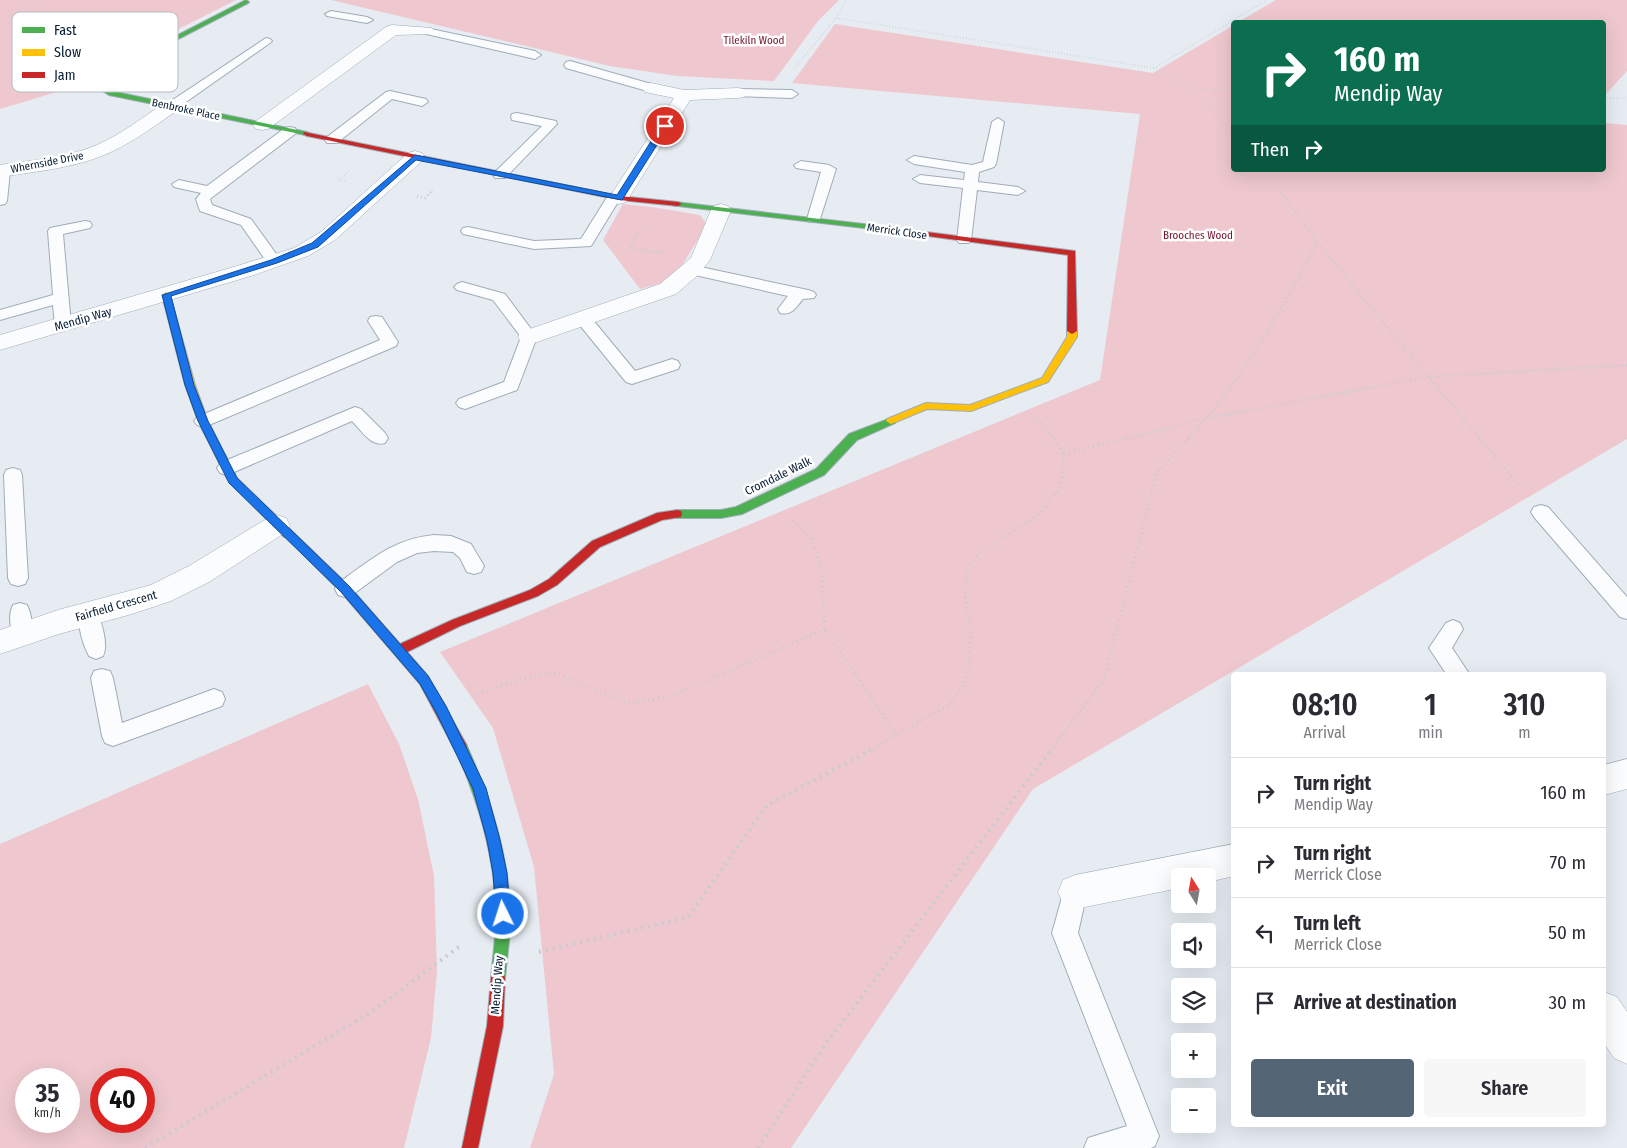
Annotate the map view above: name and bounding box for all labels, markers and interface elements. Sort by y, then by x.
legend [12,12,178,92]
text: Fast [54,22,77,39]
park label: Tilekiln Wood [724,34,784,47]
text: 160 m [1334,38,1420,80]
icon: right [1251,40,1316,105]
text: Slow [54,44,81,61]
text: Jam [54,67,75,84]
text: Mendip Way [1334,80,1442,107]
street label: Benbroke Place [151,96,221,123]
pin [644,105,686,147]
icon: arrive [651,112,679,140]
icon: right [1299,135,1327,163]
text: Then [1251,138,1289,161]
street label: Whernside Drive [10,149,85,176]
street label: Merrick Close [866,221,928,242]
park label: Brooches Wood [1163,229,1233,242]
street label: Mendip Way [53,304,114,334]
street label: Cromdale Walk [742,454,814,498]
street label: Fairfield Crescent [74,588,158,624]
text: 08:10 [1291,687,1358,723]
text: 1 [1424,687,1437,723]
text: 310 [1503,687,1546,723]
text: Arrival [1303,723,1346,742]
text: min [1418,723,1443,742]
text: m [1518,723,1531,742]
text: Turn right [1294,772,1371,795]
icon: right [1251,779,1279,807]
text: 160 m [1540,781,1586,804]
text: Mendip Way [1294,795,1373,814]
text: Turn right [1294,842,1371,865]
icon: right [1251,849,1279,877]
text: 70 m [1550,851,1586,874]
text: Merrick Close [1294,865,1382,884]
north arrow [1171,868,1216,912]
map controls [1171,868,1216,1133]
position arrow [476,887,528,939]
text: Turn left [1294,912,1361,935]
icon: left [1251,919,1279,947]
text: 50 m [1548,921,1586,944]
button: sound [1171,923,1216,968]
text: Merrick Close [1294,935,1382,954]
street label: Mendip Way [488,954,506,1015]
button: layers [1171,978,1216,1023]
icon: arrive [1251,989,1279,1017]
text: Arrive at destination [1294,991,1457,1014]
text: 30 m [1548,991,1586,1014]
button: + [1171,1033,1216,1078]
button: Exit [1251,1059,1414,1117]
button: Share [1424,1059,1586,1117]
speed limit sign: 40 [90,1068,155,1133]
text: 35 [35,1079,60,1109]
button: − [1171,1088,1216,1133]
text: km/h [34,1106,61,1120]

